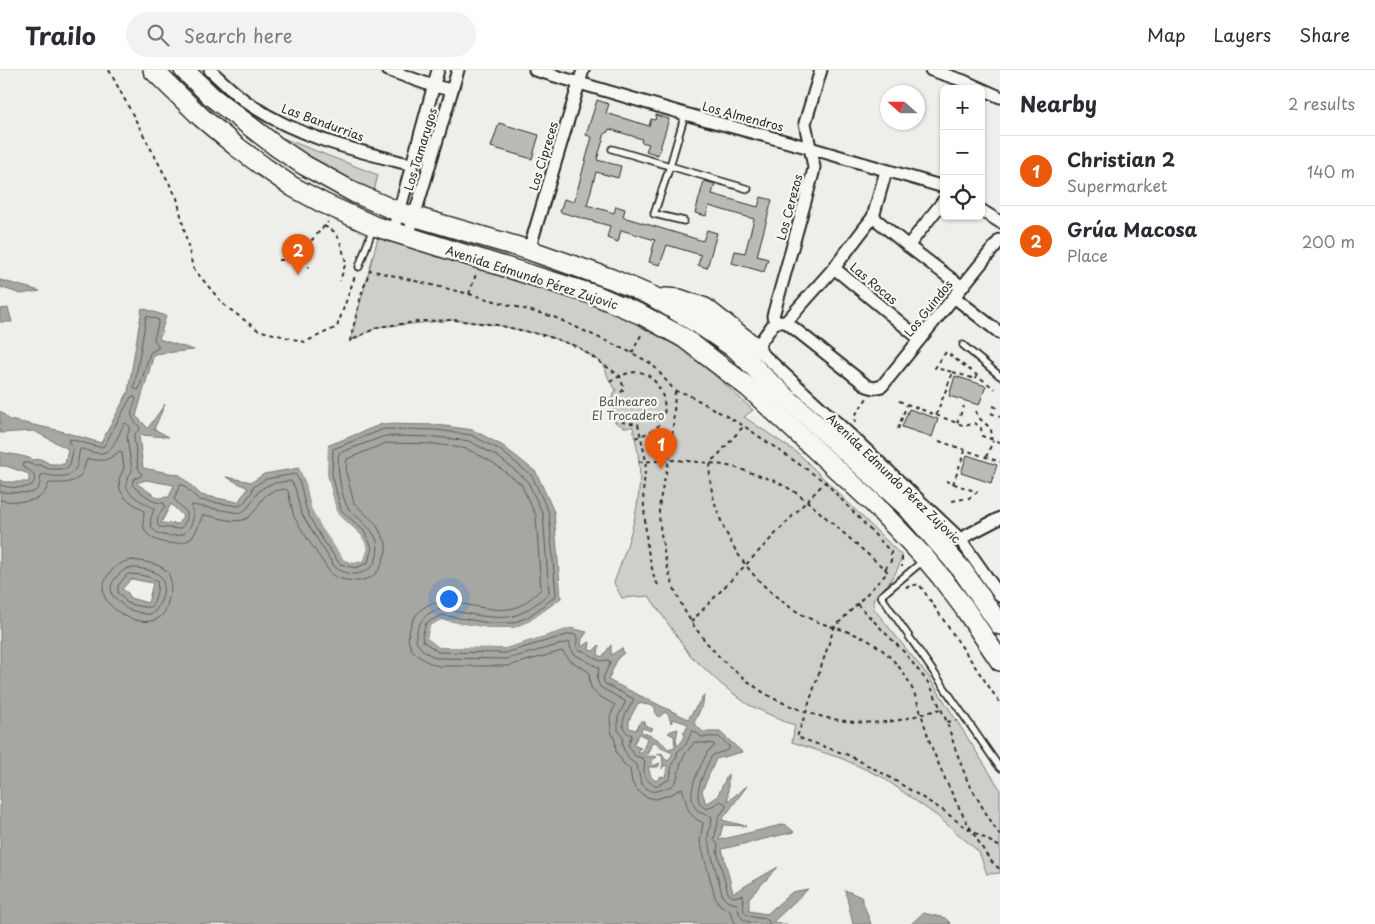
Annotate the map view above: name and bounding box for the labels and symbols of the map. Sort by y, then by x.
north arrow [880,85,925,130]
street label: Los Almendros [700,97,786,136]
street label: Las Bandurrias [279,99,367,145]
street label: Los Tamarugos [399,105,441,193]
street label: Los Cipreces [524,119,562,193]
street label: Los Cerezos [772,171,807,242]
pin: 2 [282,234,314,275]
street label: Avenida Edmundo Pérez Zujovic [444,241,620,313]
street label: Las Rocas [846,258,902,309]
street label: Los Guindos [899,275,957,340]
park label: Balneareo El Trocadero [592,392,665,424]
street label: Avenida Edmundo Pérez Zujovic [823,409,965,547]
pin: 1 [645,428,677,469]
your location [436,586,462,612]

